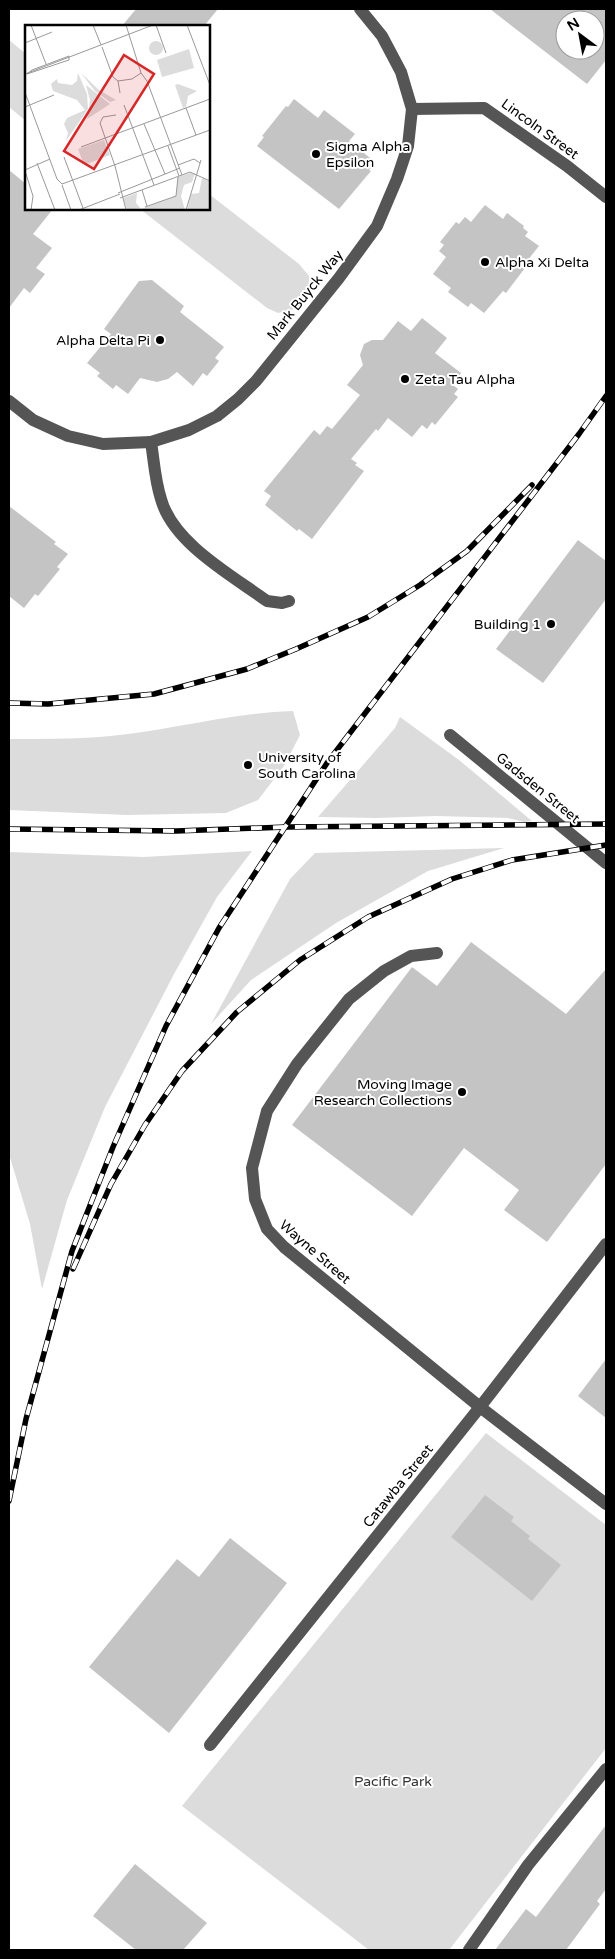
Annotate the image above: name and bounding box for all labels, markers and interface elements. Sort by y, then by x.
north arrow [555,10,605,60]
text: N [564,14,583,35]
inset map [25,25,210,210]
street label: Lincoln Street [498,95,583,163]
place label: Sigma Alpha Epsilon [326,138,410,171]
marker: Sigma Alpha Epsilon [310,148,322,160]
street label: Mark Buyck Way [263,246,347,344]
place label: Alpha Xi Delta [495,254,589,271]
marker: Alpha Xi Delta [479,256,491,268]
place label: Alpha Delta Pi [56,332,150,349]
marker: Alpha Delta Pi [154,334,166,346]
place label: Zeta Tau Alpha [415,371,515,388]
marker: Zeta Tau Alpha [399,373,411,385]
place label: Building 1 [474,616,541,633]
marker: Building 1 [545,618,557,630]
place label: University of South Carolina [258,749,356,782]
street label: Gadsden Street [493,749,584,827]
marker: University of South Carolina [242,759,254,771]
place label: Moving Image Research Collections [314,1076,452,1109]
marker: Moving Image Research Collections [456,1086,468,1098]
street label: Wayne Street [276,1216,355,1288]
street label: Catawba Street [359,1441,437,1531]
park label: Pacific Park [354,1773,432,1790]

